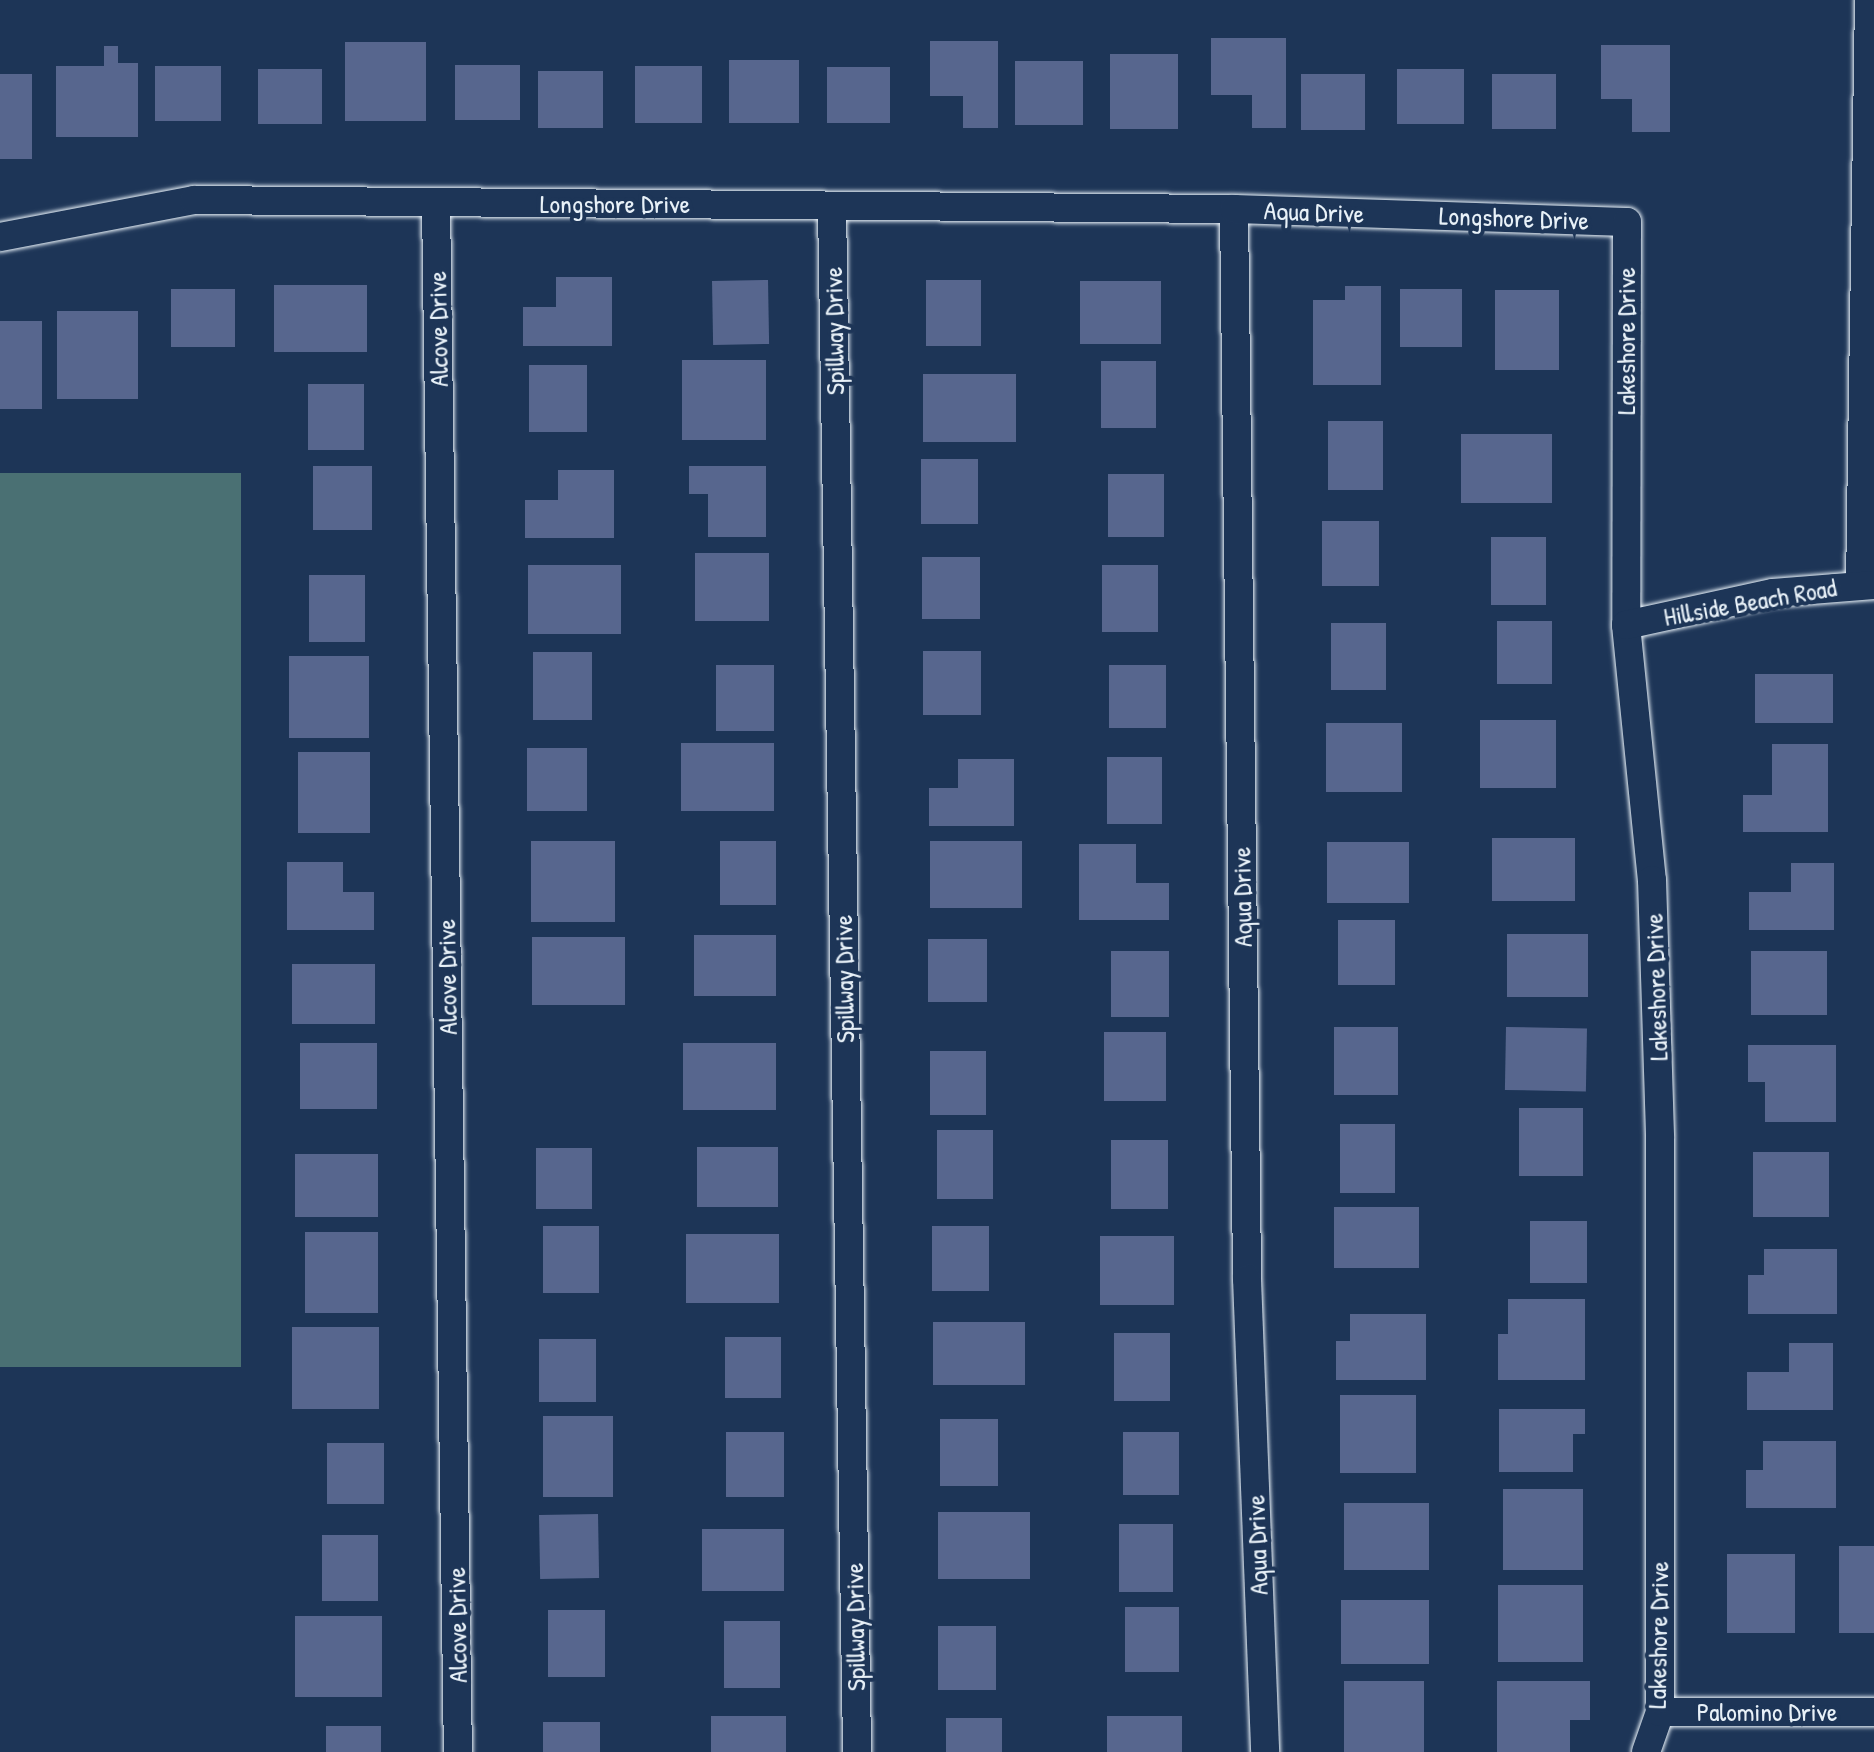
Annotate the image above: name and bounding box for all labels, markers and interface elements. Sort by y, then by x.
street label: Longshore Drive [540,188,690,220]
street label: Aqua Drive [1263,195,1365,229]
street label: Longshore Drive [1438,200,1590,236]
street label: Spillway Drive [817,267,851,395]
street label: Lakeshore Drive [1610,267,1642,415]
street label: Alcove Drive [421,271,455,387]
street label: Hillside Beach Road [1661,571,1839,633]
street label: Aqua Drive [1226,847,1258,947]
street label: Lakeshore Drive [1638,913,1674,1061]
street label: Spillway Drive [827,915,861,1043]
street label: Alcove Drive [430,919,464,1035]
street label: Aqua Drive [1240,1494,1274,1596]
street label: Lakeshore Drive [1641,1561,1675,1709]
street label: Spillway Drive [838,1563,872,1691]
street label: Alcove Drive [440,1567,474,1683]
street label: Palomino Drive [1697,1696,1837,1728]

